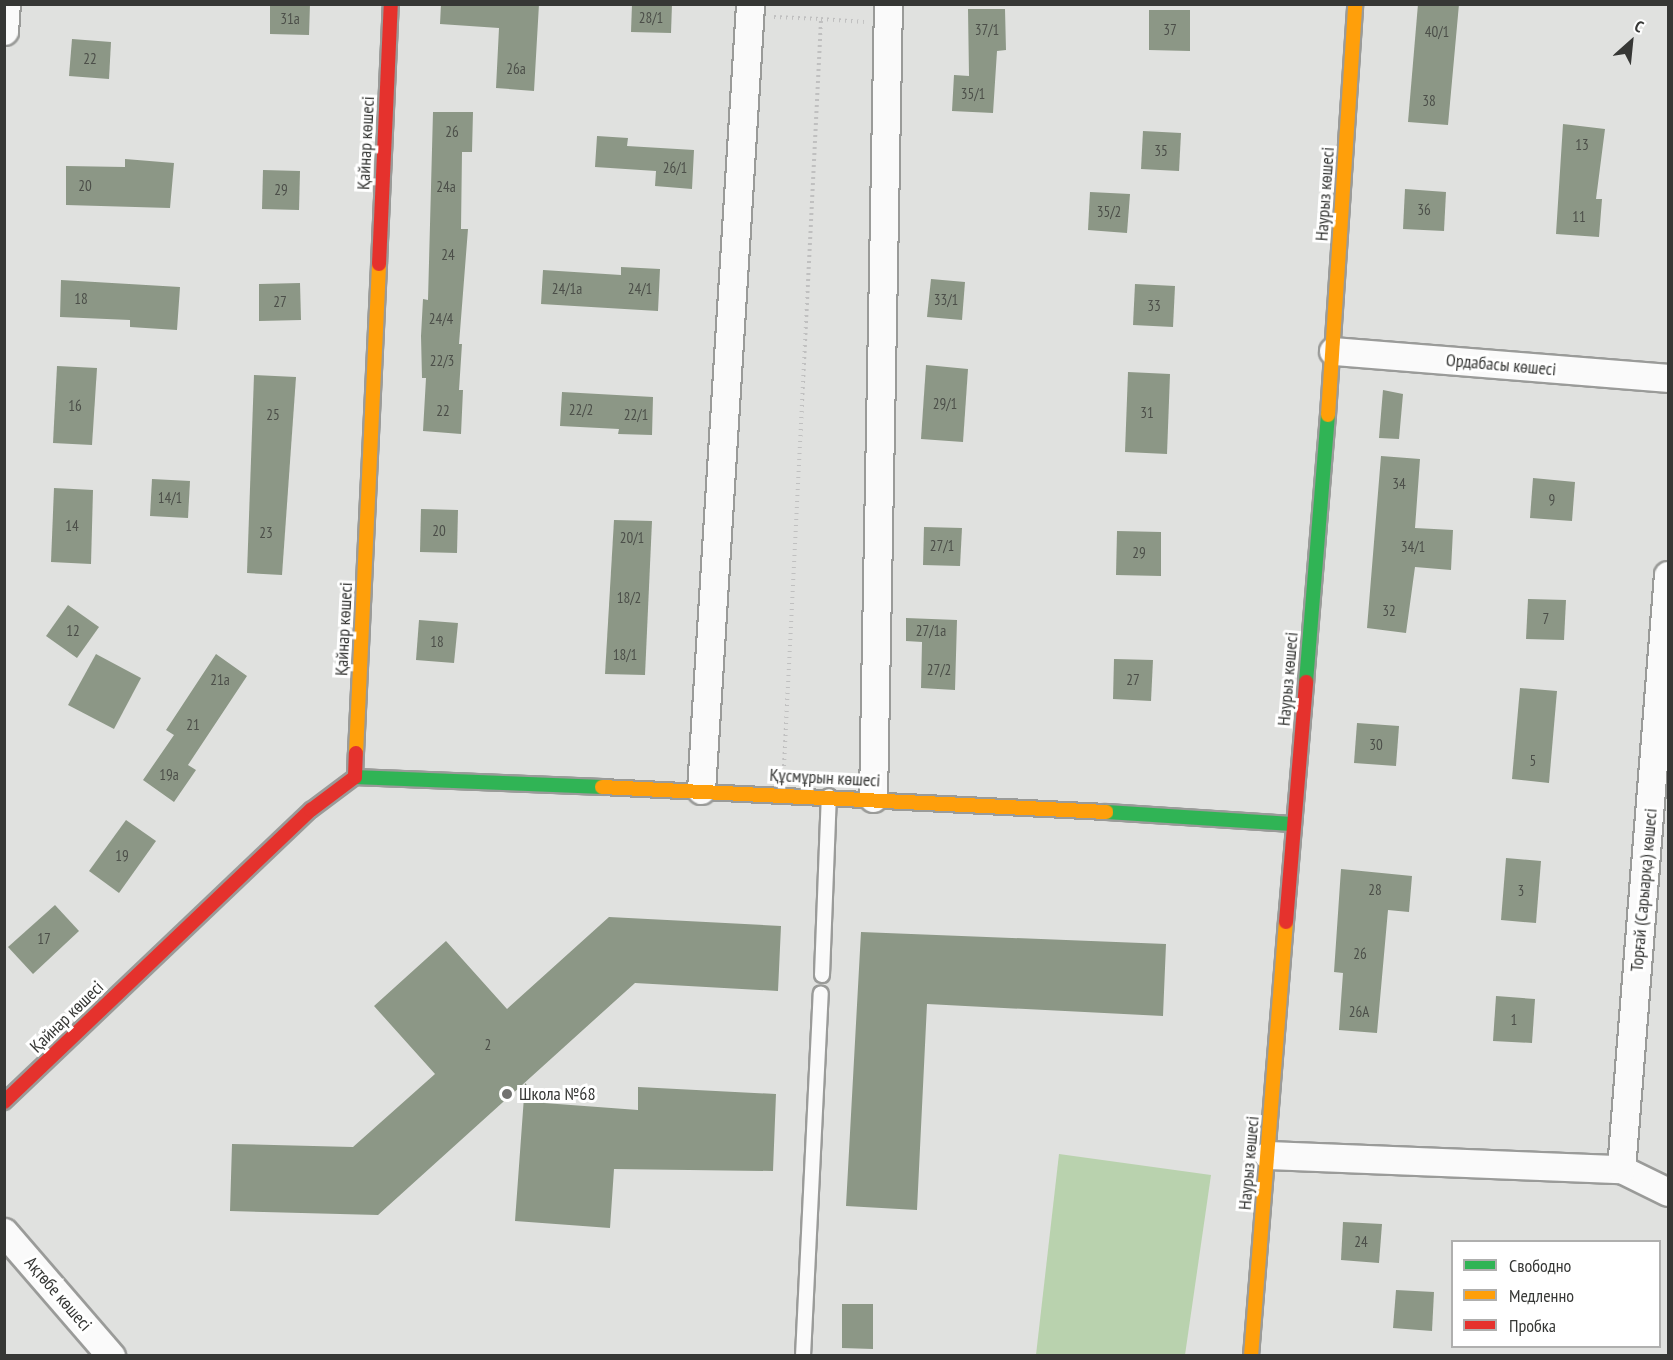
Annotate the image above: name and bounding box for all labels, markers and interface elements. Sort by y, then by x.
house number: 28/1 [639,9,663,27]
house number: 31а [280,10,300,28]
north arrow [1601,12,1661,72]
text: С [1631,15,1647,37]
house number: 37/1 [975,21,999,39]
house number: 37 [1163,21,1177,39]
house number: 40/1 [1425,23,1449,41]
house number: 22 [83,50,97,68]
house number: 26а [506,60,526,78]
house number: 35/1 [961,85,985,103]
house number: 38 [1422,92,1436,110]
street label: Қайнар көшесі [353,96,379,190]
house number: 26 [445,123,459,141]
house number: 13 [1575,136,1589,154]
house number: 35 [1154,142,1168,160]
street label: Наурыз көшесі [1311,146,1339,242]
house number: 26/1 [663,159,687,177]
house number: 20 [78,177,92,195]
house number: 24а [436,178,456,196]
house number: 29 [274,181,288,199]
house number: 36 [1417,201,1431,219]
house number: 35/2 [1097,203,1121,221]
house number: 11 [1572,208,1586,226]
house number: 24 [441,246,455,264]
house number: 24/1а [552,280,582,298]
house number: 24/1 [628,280,652,298]
house number: 18 [74,290,88,308]
house number: 33/1 [934,291,958,309]
house number: 27 [273,293,287,311]
house number: 33 [1147,297,1161,315]
house number: 24/4 [429,310,453,328]
street label: Ордабасы көшесі [1445,349,1557,381]
house number: 22/3 [430,352,454,370]
house number: 29/1 [933,395,957,413]
house number: 16 [68,397,82,415]
house number: 22/2 [569,401,593,419]
house number: 22 [436,402,450,420]
house number: 31 [1140,404,1154,422]
house number: 25 [266,406,280,424]
house number: 22/1 [624,406,648,424]
house number: 34 [1392,475,1406,493]
house number: 14/1 [158,489,182,507]
house number: 9 [1549,491,1555,509]
house number: 14 [65,517,79,535]
house number: 20 [432,522,446,540]
house number: 23 [259,524,273,542]
house number: 20/1 [620,529,644,547]
house number: 27/1 [930,537,954,555]
house number: 34/1 [1401,538,1425,556]
house number: 29 [1132,544,1146,562]
street label: Қайнар көшесі [331,582,357,676]
house number: 18/2 [617,589,641,607]
house number: 32 [1382,602,1396,620]
house number: 7 [1543,610,1549,628]
house number: 12 [66,622,80,640]
house number: 27/1а [916,622,946,640]
street label: Наурыз көшесі [1273,631,1303,727]
house number: 18 [430,633,444,651]
house number: 18/1 [613,646,637,664]
house number: 27/2 [927,661,951,679]
house number: 21а [210,671,230,689]
house number: 27 [1126,671,1140,689]
house number: 21 [186,716,200,734]
house number: 30 [1369,736,1383,754]
house number: 5 [1530,752,1536,770]
street label: Құсмұрын көшесі [769,764,881,792]
house number: 19а [159,766,179,784]
street label: Торғай (Сарыарқа) көшесі [1626,807,1662,973]
house number: 19 [115,847,129,865]
house number: 28 [1368,881,1382,899]
house number: 3 [1518,882,1524,900]
house number: 17 [37,930,51,948]
house number: 26 [1353,945,1367,963]
street label: Қайнар көшесі [26,977,108,1057]
house number: 26А [1349,1003,1369,1021]
house number: 1 [1511,1011,1517,1029]
house number: 2 [485,1036,491,1054]
place label: Школа №68 [519,1083,596,1105]
marker: Школа №68 [500,1087,514,1101]
street label: Наурыз көшесі [1234,1115,1264,1211]
house number: 24 [1354,1233,1368,1251]
legend [1451,1240,1661,1348]
street label: Ақтөбе көшесі [20,1253,96,1335]
text: Свободно [1509,1254,1571,1277]
text: Медленно [1509,1284,1574,1307]
text: Пробка [1509,1314,1556,1337]

